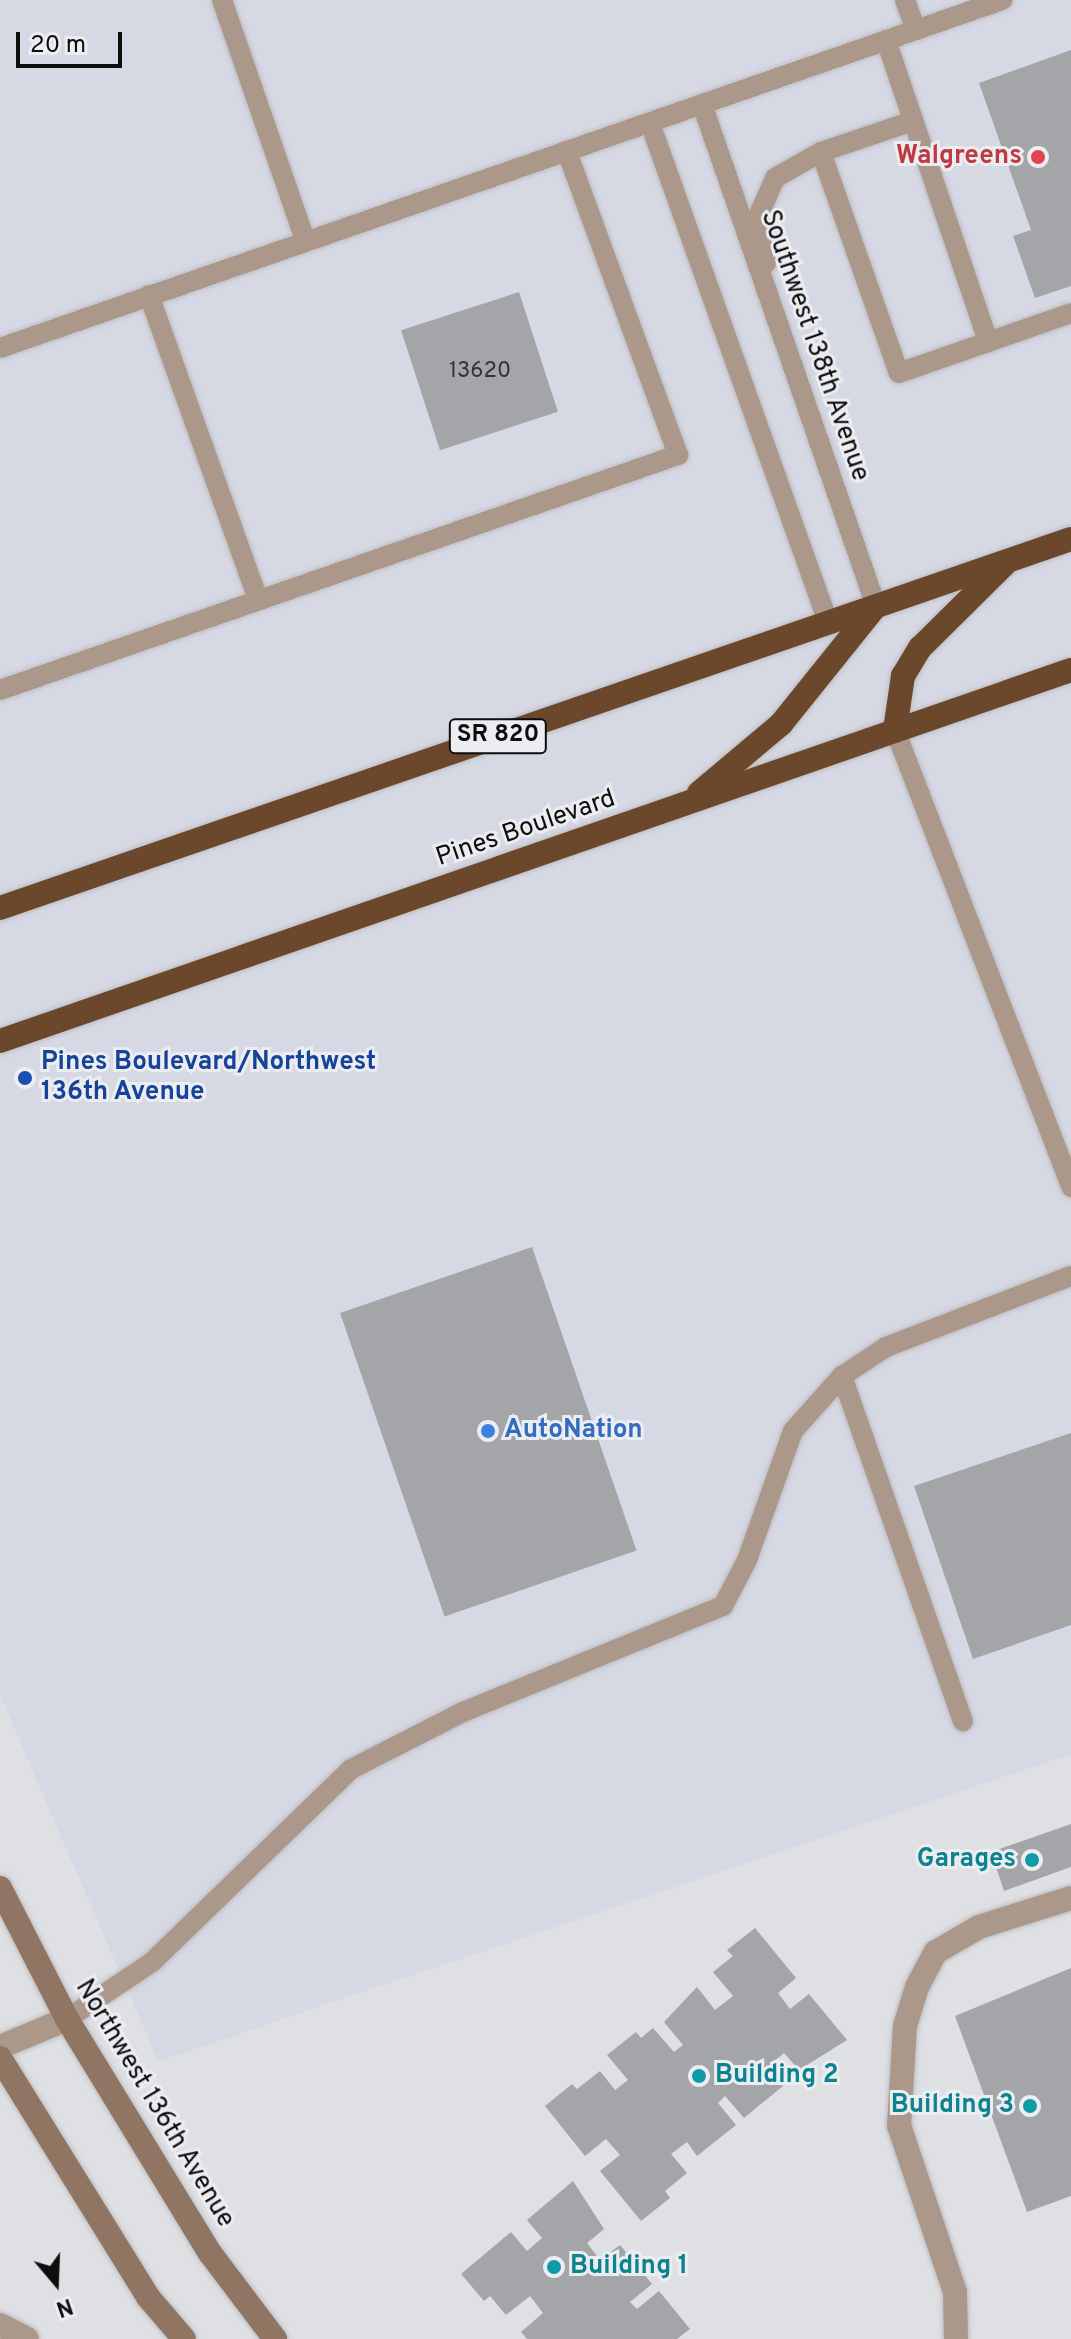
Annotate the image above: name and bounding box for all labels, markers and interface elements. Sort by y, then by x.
scale bar [20,16,126,66]
text: 20 m [30,31,86,61]
place label: Walgreens [896,141,1022,173]
marker: Walgreens [1029,148,1047,166]
street label: Southwest 138th Avenue [753,206,875,486]
house number: 13620 [449,359,511,385]
road number: SR 820 [448,716,548,756]
street label: Pines Boulevard [432,784,620,874]
place label: Pines Boulevard/Northwest 136th Avenue [41,1047,376,1108]
marker: Pines Boulevard/Northwest 136th Avenue [16,1069,34,1087]
place label: AutoNation [504,1415,643,1447]
marker: AutoNation [479,1422,497,1440]
place label: Garages [917,1844,1016,1876]
marker: Garages [1023,1851,1041,1869]
street label: Northwest 136th Avenue [67,1974,241,2234]
place label: Building 2 [715,2060,839,2092]
marker: Building 2 [690,2067,708,2085]
place label: Building 3 [891,2090,1014,2122]
marker: Building 3 [1021,2097,1039,2115]
north arrow [16,2243,96,2323]
place label: Building 1 [570,2251,688,2283]
marker: Building 1 [545,2258,563,2276]
text: N [52,2291,76,2321]

